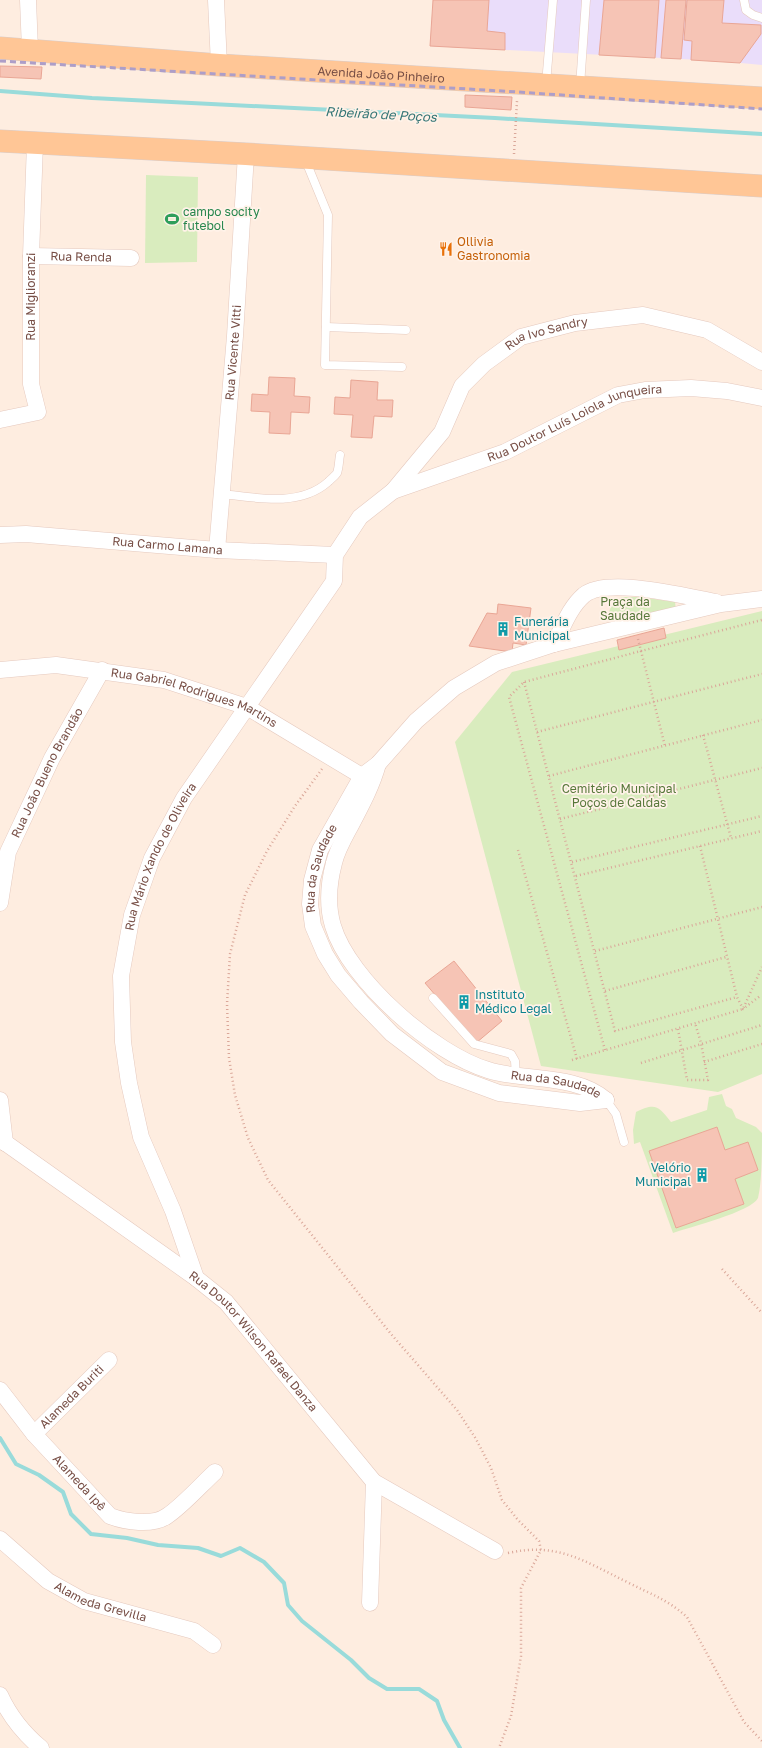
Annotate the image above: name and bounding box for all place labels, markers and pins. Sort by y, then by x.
place label: campo socity futebol [183,204,260,233]
sports icon: campo socity futebol [164,211,180,227]
place label: Ollivia Gastronomia [457,234,530,263]
restaurant icon: Ollivia Gastronomia [438,241,454,257]
place label: Funerária Municipal [514,614,570,643]
building icon: Funerária Municipal [495,621,511,637]
place label: Instituto Médico Legal [475,987,551,1016]
building icon: Instituto Médico Legal [456,994,472,1010]
place label: Velório Municipal [635,1160,691,1189]
building icon: Velório Municipal [694,1167,710,1183]

